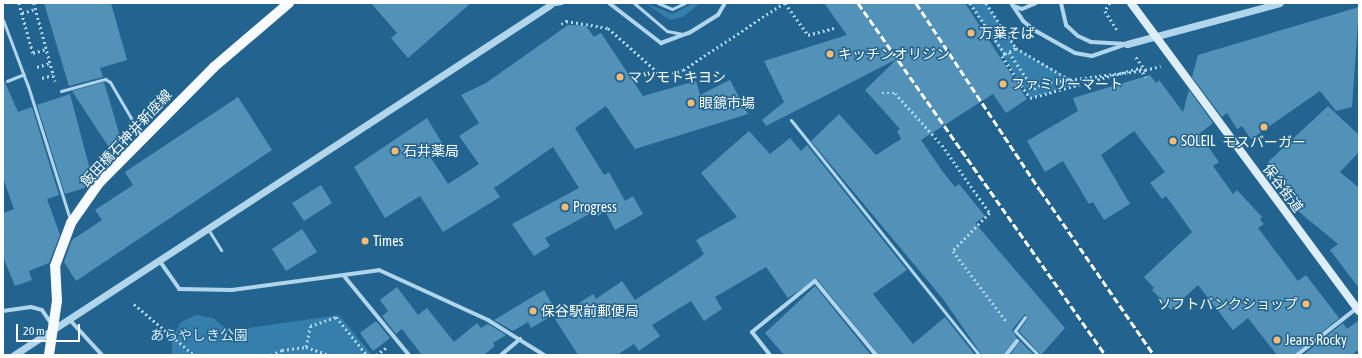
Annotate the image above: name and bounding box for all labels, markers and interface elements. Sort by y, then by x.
place label: 万葉そば [979,25,1035,41]
marker: 万葉そば [966,28,976,38]
place label: キッチンオリジン [838,46,950,62]
marker: キッチンオリジン [825,49,835,59]
place label: マツモトキヨシ [628,69,726,85]
marker: マツモトキヨシ [615,72,625,82]
place label: ファミリーマート [1011,76,1123,92]
marker: ファミリーマート [998,79,1008,89]
street label: 飯田橋石神井新座線 [77,86,175,190]
place label: 眼鏡市場 [699,95,755,111]
marker: 眼鏡市場 [686,98,696,108]
marker: モスバーガー [1259,122,1269,132]
place label: SOLEIL [1181,133,1215,149]
place label: モスバーガー [1222,134,1306,150]
marker: SOLEIL [1168,136,1178,146]
place label: 石井薬局 [403,143,459,159]
marker: 石井薬局 [390,146,400,156]
street label: 保谷街道 [1259,161,1307,215]
place label: Progress [573,199,617,215]
marker: Progress [560,202,570,212]
place label: Times [373,233,403,249]
marker: Times [360,236,370,246]
place label: ソフトバンクショップ [1158,296,1298,312]
marker: ソフトバンクショップ [1301,299,1311,309]
place label: 保谷駅前郵便局 [541,303,639,319]
marker: 保谷駅前郵便局 [528,306,538,316]
scale bar [18,316,82,342]
text: 20 m [23,324,45,338]
park label: あらやしき公園 [150,327,248,343]
place label: Jeans Rocky [1285,332,1347,348]
marker: Jeans Rocky [1272,335,1282,345]

